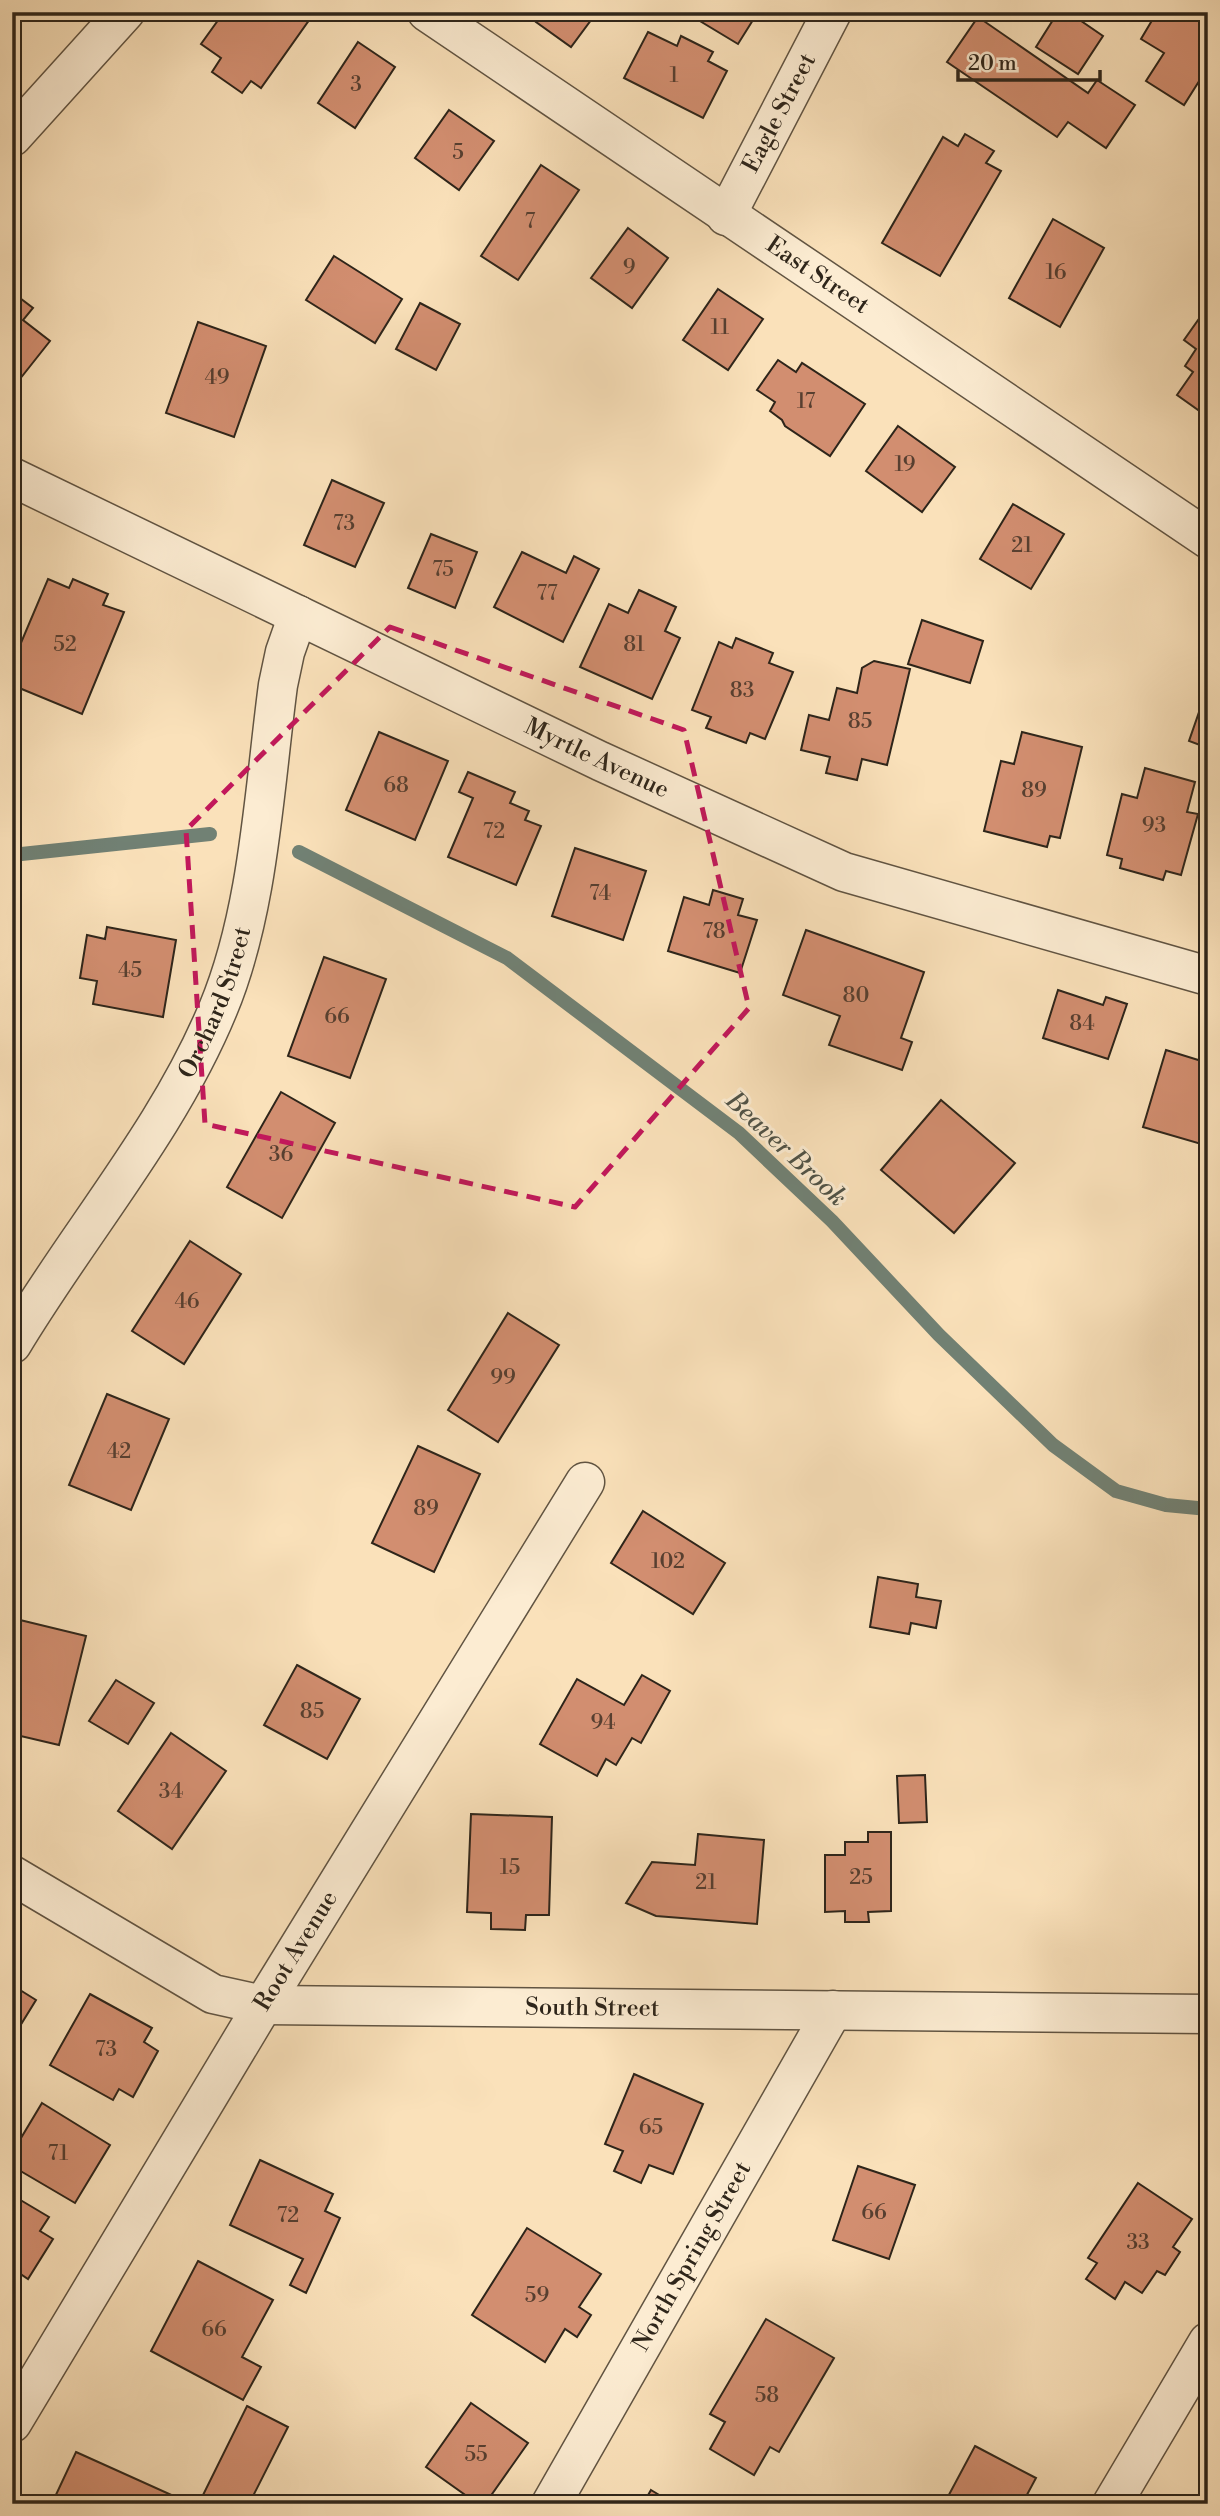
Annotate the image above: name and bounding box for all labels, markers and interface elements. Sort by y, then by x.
scale bar [958,38,1099,82]
street label: Eagle Street [736,48,823,178]
text: 20 m [968,51,1017,77]
house number: 1 [669,63,679,89]
house number: 3 [350,72,362,98]
house number: 5 [452,140,464,166]
house number: 7 [525,209,536,235]
street label: East Street [760,230,875,321]
house number: 9 [623,255,635,281]
house number: 16 [1045,260,1067,286]
house number: 11 [711,315,729,341]
house number: 49 [204,365,230,391]
house number: 17 [797,389,816,415]
house number: 19 [894,452,916,478]
house number: 73 [333,511,355,537]
house number: 21 [1011,533,1033,559]
house number: 75 [432,557,454,583]
house number: 77 [536,581,558,607]
house number: 52 [53,632,77,658]
house number: 81 [623,632,645,658]
house number: 83 [730,678,754,704]
house number: 85 [848,709,872,735]
street label: Myrtle Avenue [520,712,674,805]
house number: 68 [383,773,409,799]
house number: 89 [1021,778,1047,804]
house number: 93 [1142,813,1166,839]
house number: 72 [483,819,505,845]
house number: 74 [589,881,611,907]
house number: 78 [702,919,726,945]
street label: Orchard Street [172,923,258,1084]
house number: 45 [118,958,142,984]
house number: 80 [843,983,869,1009]
house number: 66 [324,1004,350,1030]
house number: 84 [1069,1011,1095,1037]
water label: Beaver Brook [718,1084,853,1213]
house number: 36 [269,1142,293,1168]
house number: 46 [174,1289,200,1315]
house number: 99 [490,1365,516,1391]
house number: 42 [107,1439,131,1465]
house number: 89 [413,1496,439,1522]
house number: 102 [651,1549,685,1575]
house number: 85 [300,1699,324,1725]
house number: 94 [590,1710,616,1736]
house number: 34 [159,1779,183,1805]
house number: 15 [500,1855,520,1881]
house number: 25 [849,1865,873,1891]
house number: 21 [695,1870,717,1896]
street label: Root Avenue [248,1885,345,2017]
street label: South Street [525,1992,660,2024]
house number: 73 [95,2037,117,2063]
house number: 65 [639,2115,663,2141]
house number: 71 [48,2141,68,2167]
street label: North Spring Street [626,2156,759,2357]
house number: 66 [861,2200,887,2226]
house number: 72 [277,2203,299,2229]
house number: 33 [1126,2230,1150,2256]
house number: 59 [525,2283,549,2309]
house number: 66 [201,2317,227,2343]
house number: 58 [755,2383,779,2409]
house number: 55 [464,2442,488,2468]

